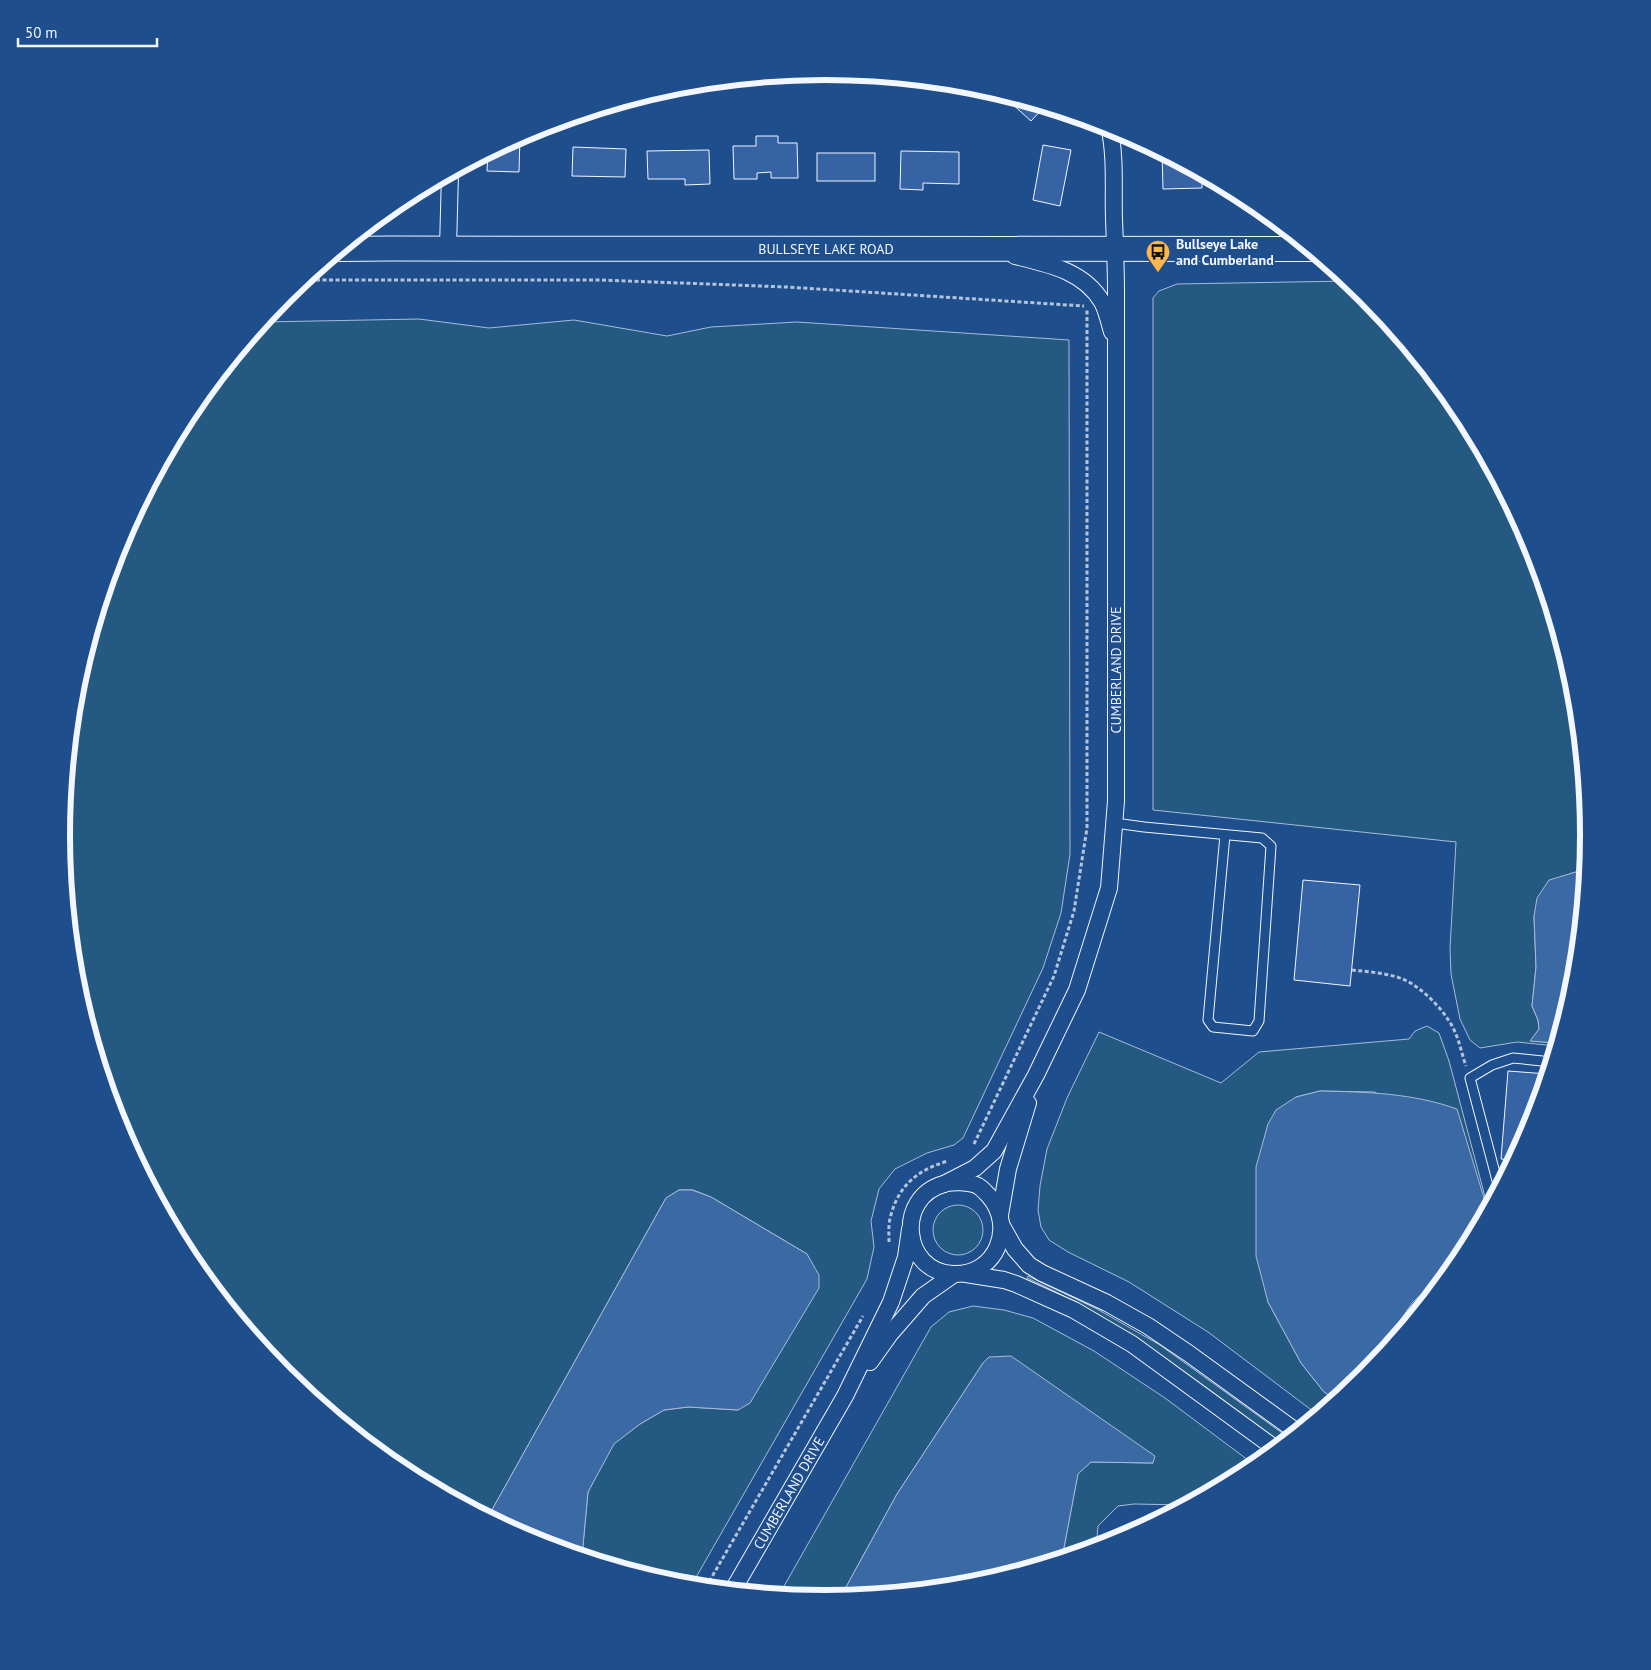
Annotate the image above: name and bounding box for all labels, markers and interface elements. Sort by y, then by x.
scale bar [18,15,156,47]
text: 50 m [25,23,58,42]
place label: Bullseye Lake and Cumberland [1176,235,1274,269]
bus stop icon: Bullseye Lake and Cumberland [1145,239,1171,273]
street label: BULLSEYE LAKE ROAD [758,240,894,258]
street label: CUMBERLAND DRIVE [1107,606,1125,734]
street label: CUMBERLAND DRIVE [749,1433,829,1553]

